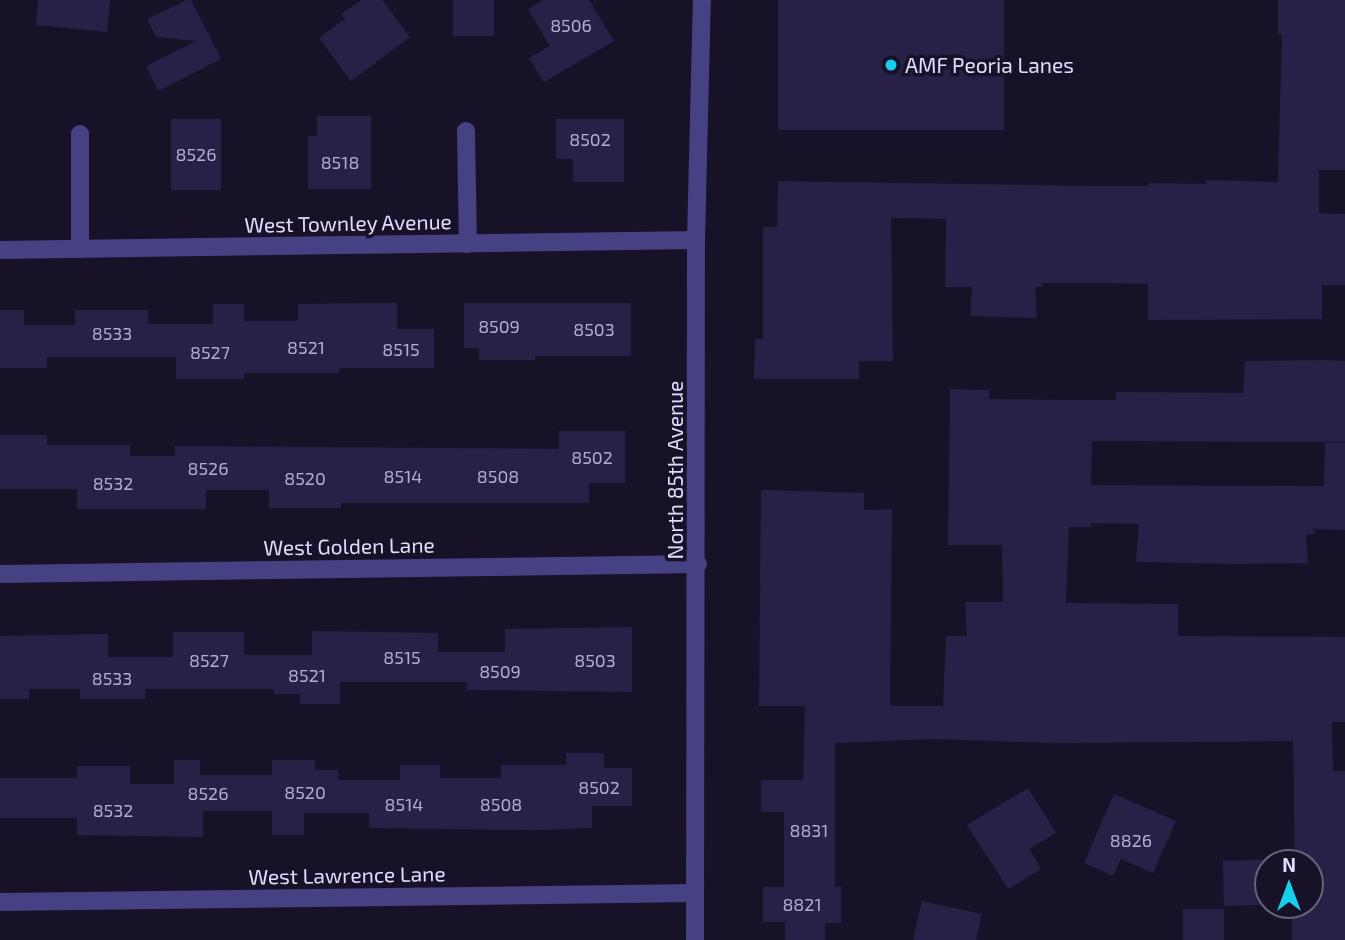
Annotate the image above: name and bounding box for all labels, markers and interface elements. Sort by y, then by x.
house number: 8506 [550,14,592,36]
place label: AMF Peoria Lanes [905,52,1074,78]
marker: AMF Peoria Lanes [883,57,899,73]
house number: 8502 [569,128,611,150]
house number: 8526 [176,143,216,165]
house number: 8518 [321,151,359,173]
street label: West Townley Avenue [243,209,453,237]
house number: 8509 [478,315,520,337]
house number: 8503 [573,318,615,340]
house number: 8533 [92,322,132,344]
house number: 8521 [287,336,325,358]
house number: 8515 [382,338,420,360]
house number: 8527 [190,341,230,363]
street label: North 85th Avenue [662,380,688,560]
house number: 8502 [571,446,613,468]
house number: 8526 [188,457,228,479]
house number: 8514 [384,465,422,487]
house number: 8508 [477,465,519,487]
house number: 8520 [284,467,326,489]
house number: 8532 [93,472,133,494]
street label: West Golden Lane [263,532,435,560]
house number: 8515 [383,646,421,668]
house number: 8527 [189,649,229,671]
house number: 8503 [574,649,616,671]
house number: 8509 [479,660,521,682]
house number: 8521 [288,664,326,686]
house number: 8533 [92,667,132,689]
house number: 8502 [578,776,620,798]
house number: 8520 [284,781,326,803]
house number: 8526 [188,782,228,804]
house number: 8514 [385,793,423,815]
house number: 8508 [480,793,522,815]
house number: 8532 [93,799,133,821]
house number: 8831 [789,819,829,841]
house number: 8826 [1110,829,1152,851]
north arrow [1254,849,1324,919]
text: N [1282,853,1296,876]
street label: West Lawrence Lane [248,861,446,889]
house number: 8821 [782,893,822,915]

